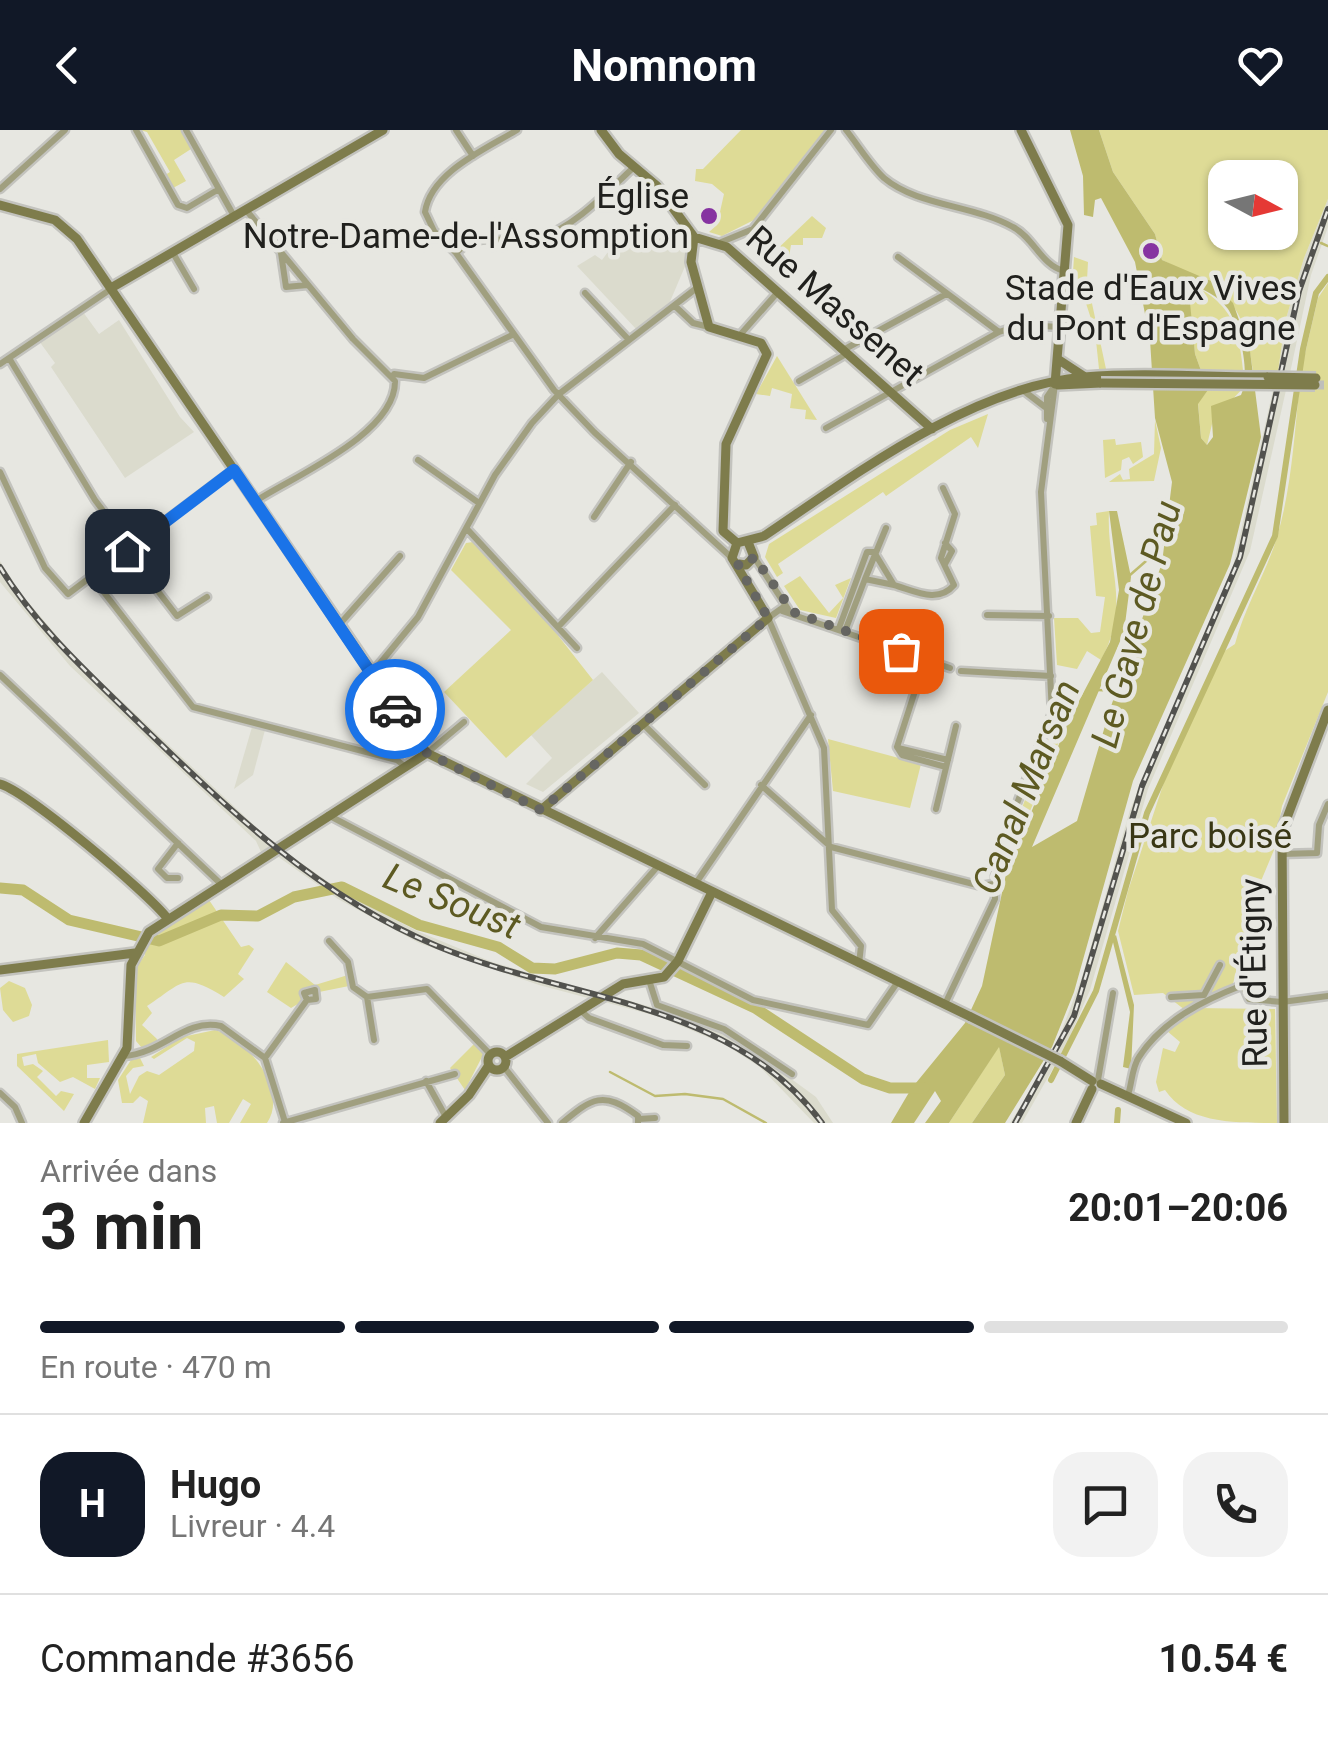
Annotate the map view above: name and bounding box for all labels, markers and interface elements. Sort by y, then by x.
icon: back [40,38,95,93]
icon: heart [1233,38,1288,93]
text: Nomnom [571,39,757,92]
north arrow [1208,160,1298,250]
map controls [1208,160,1298,250]
place label: Église Notre-Dame-de-l'Assomption [243,176,689,257]
marker: Église Notre-Dame-de-l'Assomption [698,205,720,227]
street label: Rue Massenet [738,218,932,394]
marker: Stade d'Eaux Vives du Pont d'Espagne [1140,240,1162,262]
place label: Stade d'Eaux Vives du Pont d'Espagne [1005,268,1297,349]
water label: Le Gave de Pau [1082,496,1190,752]
pin [85,509,170,594]
icon: home [100,524,155,579]
pin [859,609,944,694]
icon: bag [874,624,929,679]
courier [345,659,445,759]
water label: Canal Marsan [963,674,1089,900]
icon: car [368,682,423,737]
park label: Parc boisé [1128,816,1292,857]
water label: Le Soust [377,854,527,949]
street label: Rue d'Étigny [1232,878,1276,1068]
text: Arrivée dans [40,1152,217,1190]
text: 20:01–20:06 [1068,1186,1288,1230]
text: 3 min [40,1189,203,1265]
text: En route · 470 m [40,1348,272,1386]
button: chat [1053,1452,1158,1557]
button: phone [1183,1452,1288,1557]
text: Hugo [170,1463,261,1507]
text: H [79,1482,106,1526]
text: Livreur · 4.4 [170,1507,335,1545]
text: Commande #3656 [40,1637,355,1681]
text: 10.54 € [1159,1637,1288,1681]

